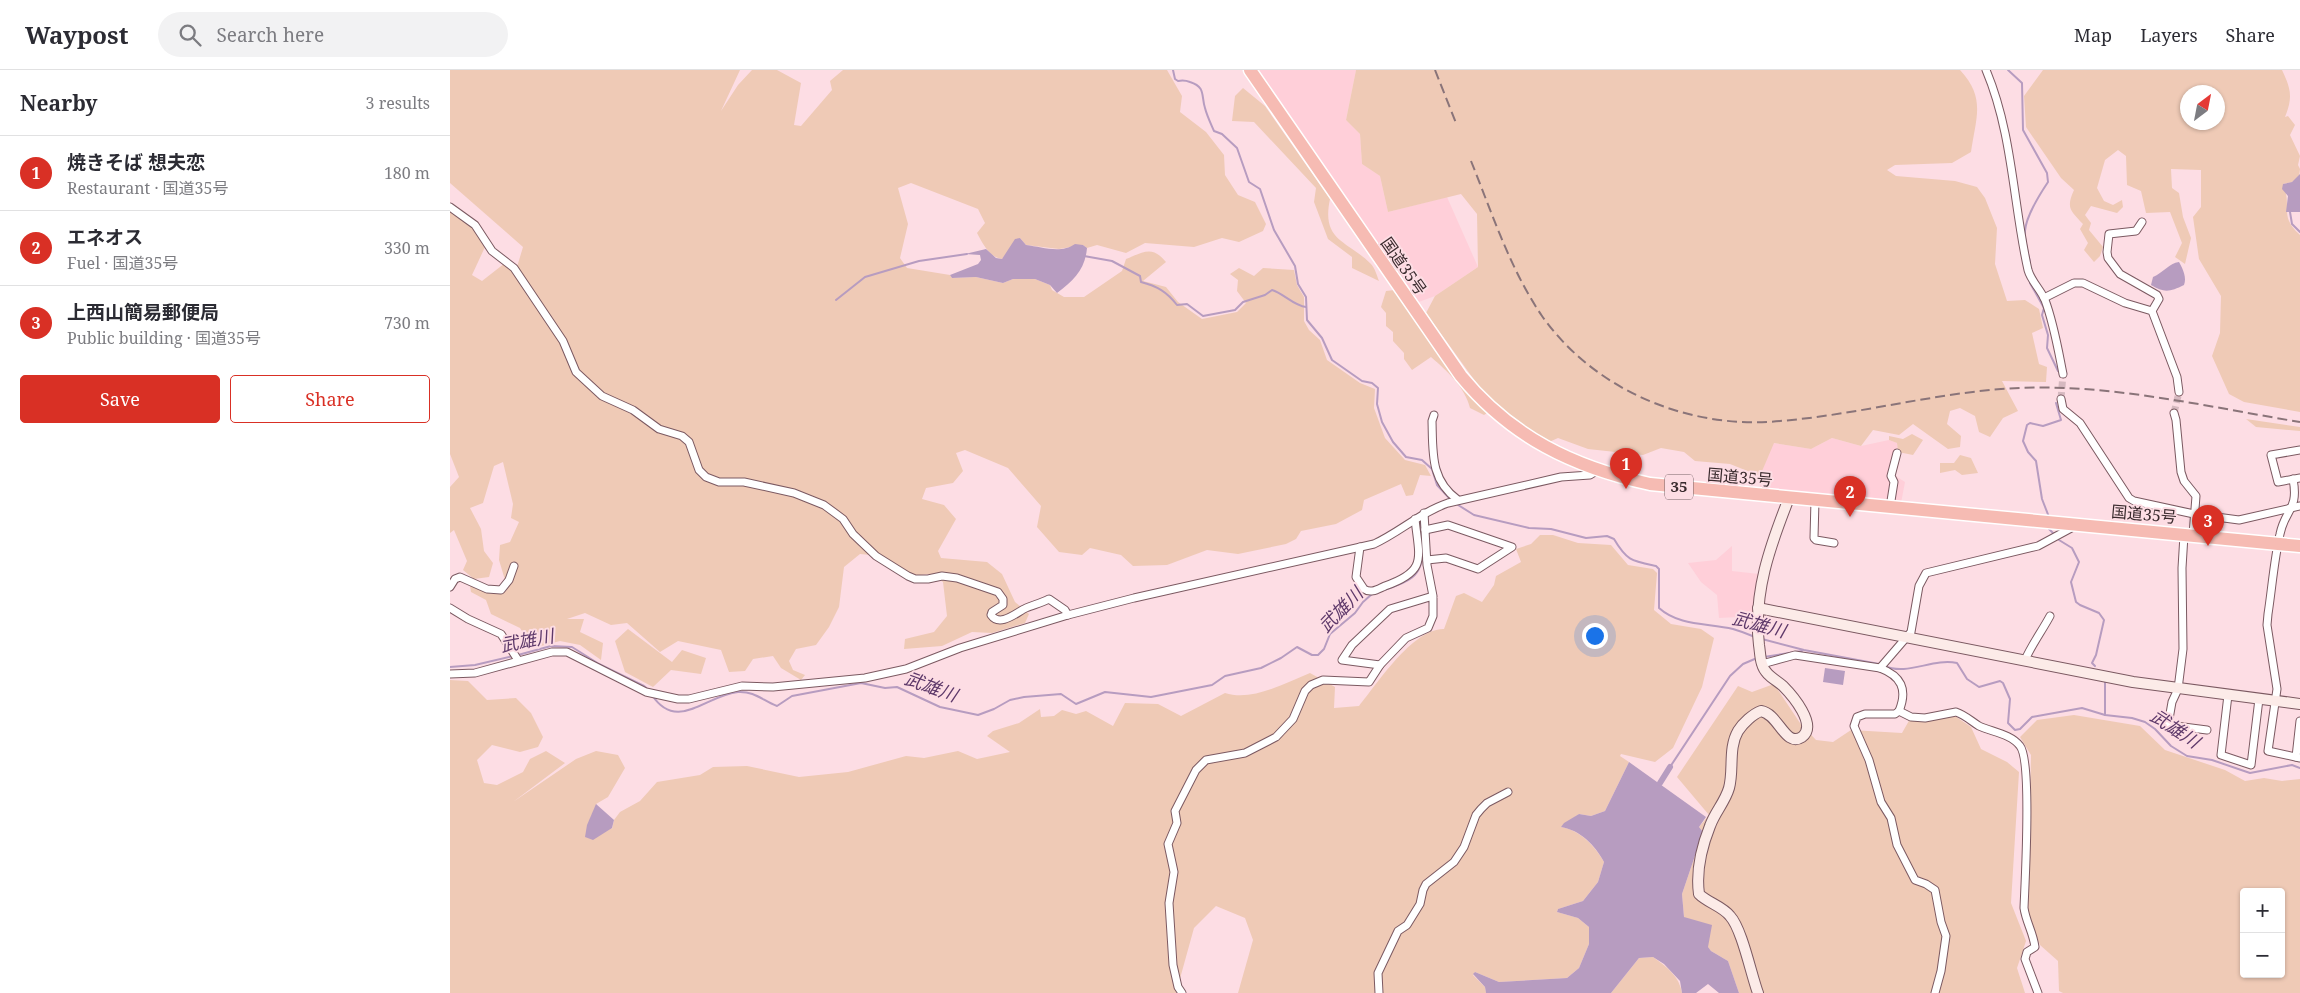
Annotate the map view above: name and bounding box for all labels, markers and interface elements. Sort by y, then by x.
search box [158,12,508,57]
text: Waypost [25,18,128,51]
icon: search [176,21,204,49]
text: Search here [216,22,324,48]
text: Map [2074,23,2112,47]
text: Layers [2140,23,2198,47]
text: Share [2226,23,2275,47]
north arrow [2180,85,2225,130]
text: Nearby [20,89,98,117]
text: 3 results [366,92,430,114]
text: 焼きそば 想夫恋 [67,149,205,175]
text: 1 [31,162,41,184]
text: 180 m [384,162,430,184]
text: Restaurant · 国道35号 [67,177,228,199]
text: エネオス [67,224,143,250]
street label: 国道35号 [1376,233,1432,299]
text: 2 [31,237,41,259]
text: 330 m [384,237,430,259]
text: Fuel · 国道35号 [67,252,178,274]
text: 上西山簡易郵便局 [67,299,219,325]
text: 3 [31,312,41,334]
text: 730 m [384,312,430,334]
text: Public building · 国道35号 [67,327,261,349]
button: Save [20,375,220,423]
button: Share [230,375,430,423]
pin: 1 [1610,448,1642,489]
street label: 国道35号 [1706,463,1774,491]
road number: 35 [1665,474,1693,500]
pin: 2 [1834,476,1866,517]
street label: 国道35号 [2110,500,2178,528]
pin: 3 [2192,505,2224,546]
water label: 武雄川 [1313,580,1369,637]
water label: 武雄川 [1730,605,1790,643]
water label: 武雄川 [498,623,558,657]
your location [1582,623,1608,649]
water label: 武雄川 [902,666,963,707]
water label: 武雄川 [2146,703,2206,754]
map controls [2240,888,2285,978]
button: + [2240,888,2285,933]
button: − [2240,933,2285,978]

